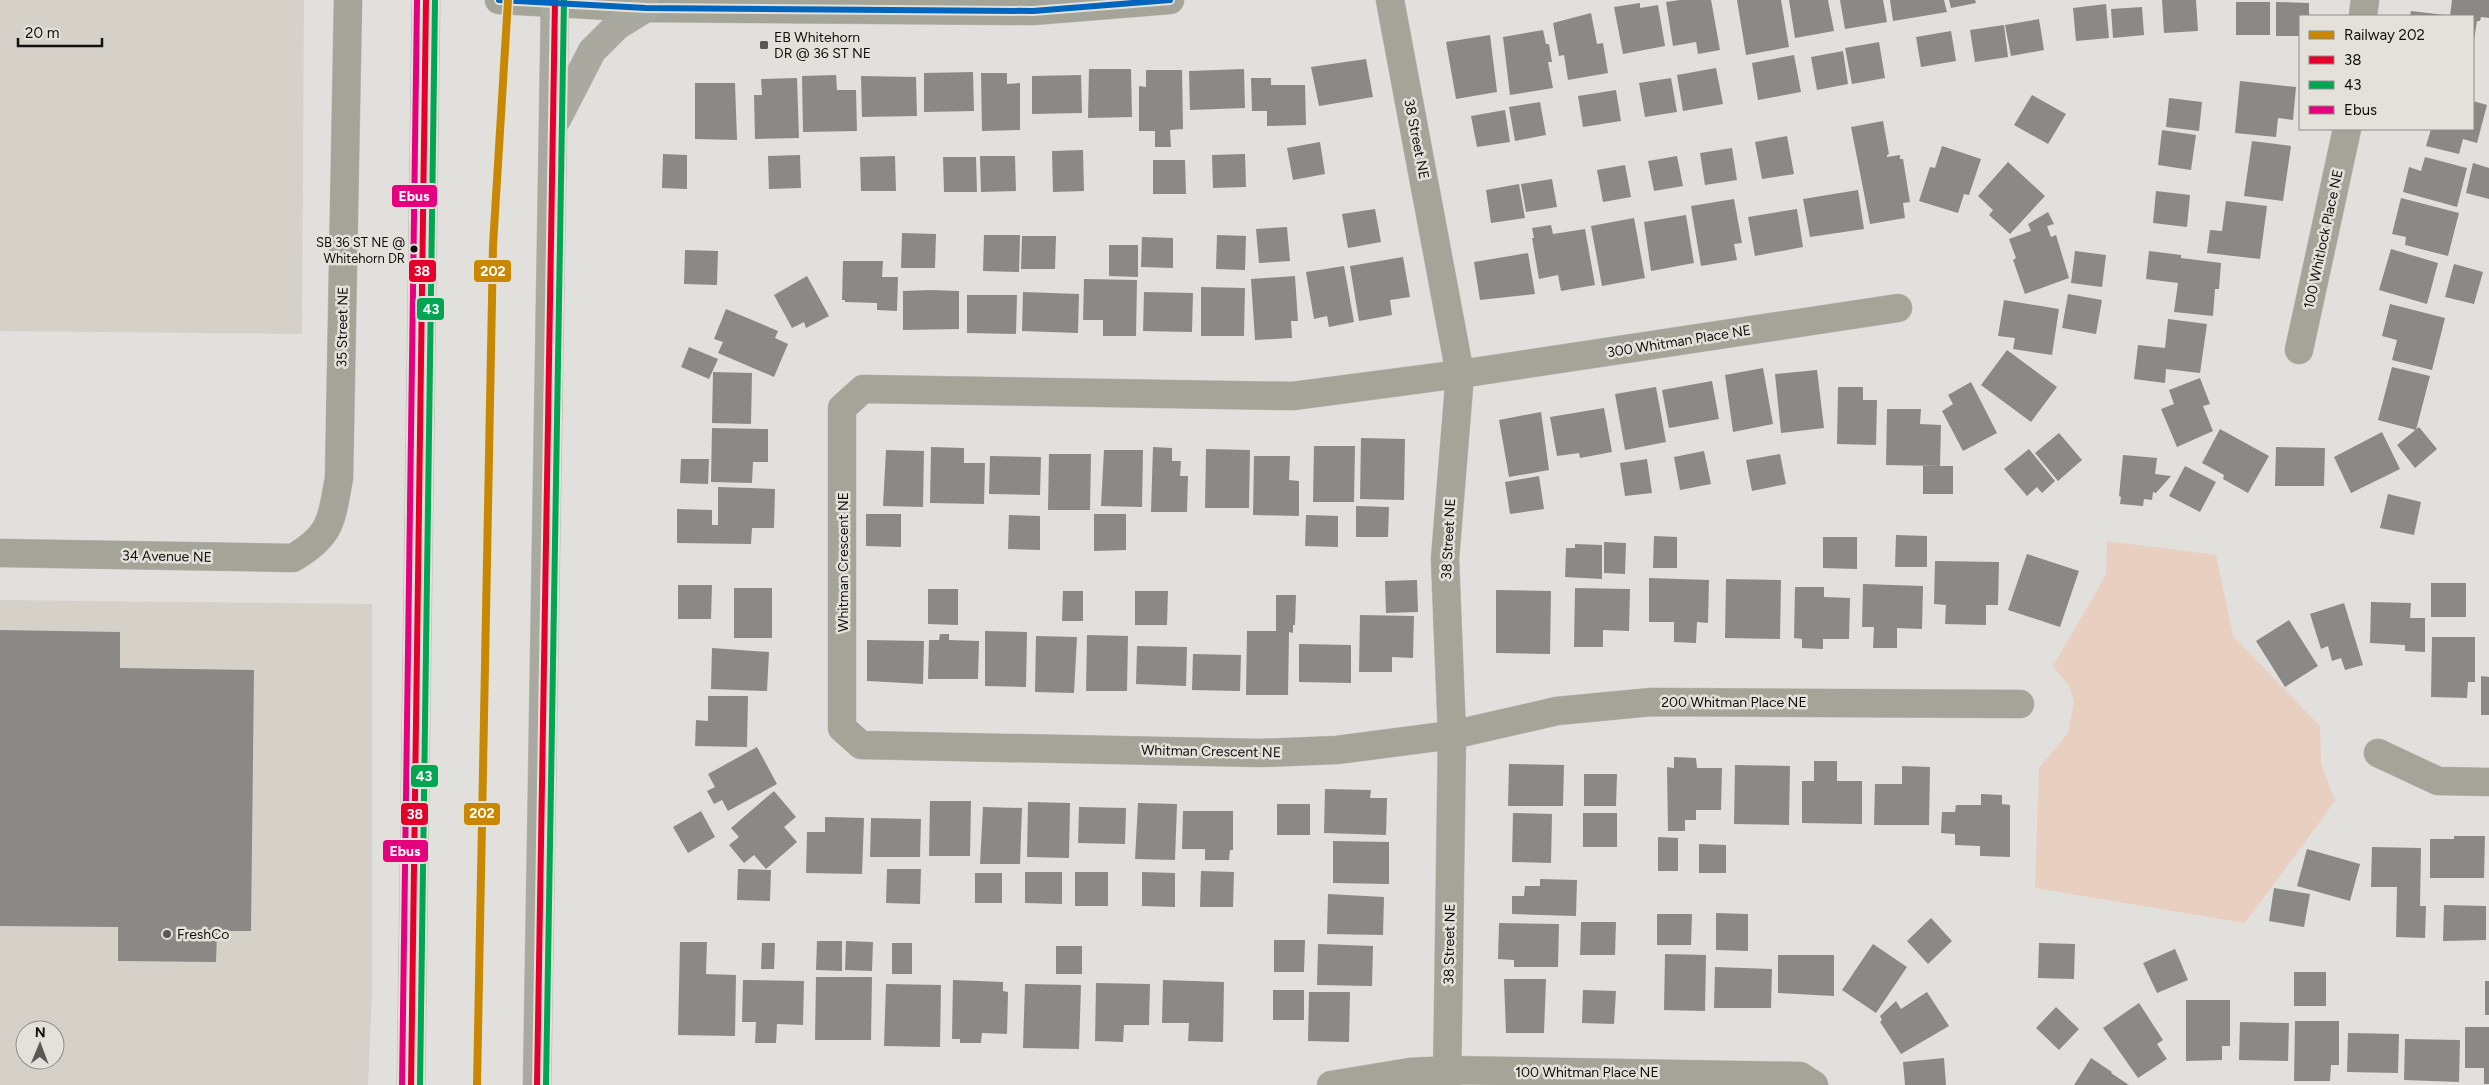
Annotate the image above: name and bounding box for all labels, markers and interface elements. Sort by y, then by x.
scale bar [18,15,101,47]
legend [2299,15,2474,130]
text: 20 m [25,24,59,42]
text: Railway 202 [2344,26,2425,44]
place label: EB Whitehorn DR @ 36 ST NE [774,29,871,62]
marker: EB Whitehorn DR @ 36 ST NE [758,39,770,51]
text: 38 [2344,51,2361,69]
text: 43 [2344,76,2361,94]
street label: 38 Street NE [1400,97,1433,181]
text: Ebus [2344,101,2377,119]
street label: 100 Whitlock Place NE [2300,168,2347,310]
line badge: Ebus [391,184,438,208]
text: Ebus [398,188,430,205]
place label: SB 36 ST NE @ Whitehorn DR [316,235,405,266]
marker: SB 36 ST NE @ Whitehorn DR [409,244,419,254]
line badge: 38 [408,259,437,283]
line badge: 202 [473,259,512,283]
text: 38 [414,263,430,280]
text: 202 [480,263,506,280]
street label: 35 Street NE [333,286,352,368]
line badge: 43 [416,297,445,321]
text: 43 [423,301,440,318]
street label: 300 Whitman Place NE [1606,322,1752,361]
street label: Whitman Crescent NE [835,492,852,632]
street label: 38 Street NE [1438,498,1459,580]
street label: 34 Avenue NE [122,547,212,566]
street label: 200 Whitman Place NE [1661,694,1807,711]
street label: Whitman Crescent NE [1141,742,1281,761]
line badge: 43 [410,764,439,788]
text: 43 [416,768,433,785]
line badge: 38 [400,802,429,826]
line badge: 202 [463,802,501,826]
text: 202 [469,805,495,822]
text: 38 [407,806,423,823]
line badge: Ebus [382,839,429,863]
text: Ebus [389,843,421,860]
street label: 38 Street NE [1440,903,1459,985]
place label: FreshCo [177,926,229,943]
marker: FreshCo [161,928,173,940]
north arrow [15,1020,65,1070]
text: N [35,1024,46,1041]
street label: 100 Whitman Place NE [1515,1064,1659,1081]

